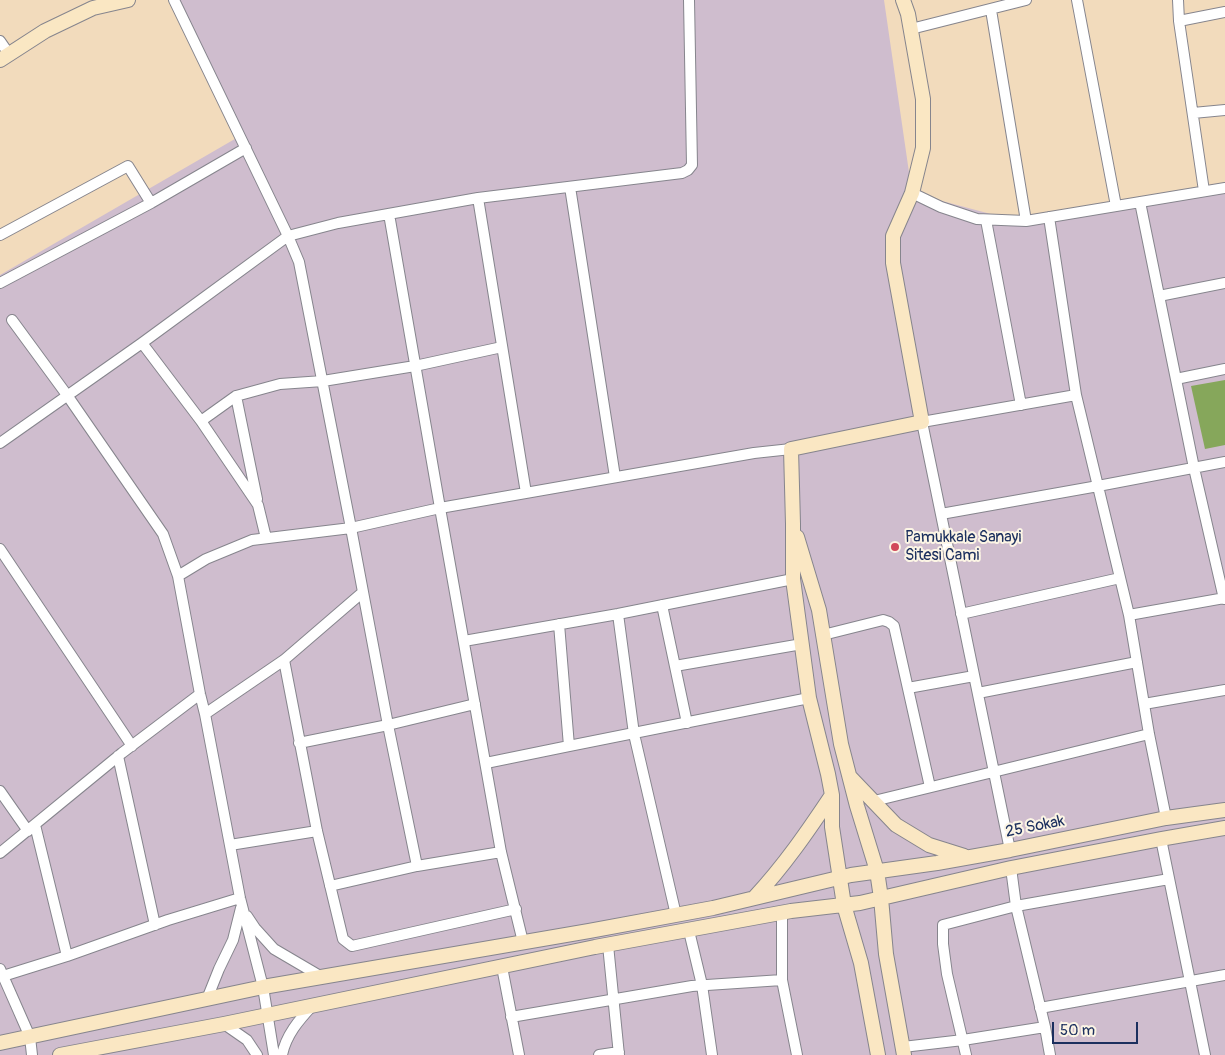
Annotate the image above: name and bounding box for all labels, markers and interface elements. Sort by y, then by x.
place label: Pamukkale Sanayi Sitesi Cami [905,528,1021,566]
marker: Pamukkale Sanayi Sitesi Cami [889,541,901,553]
street label: 25 Sokak [1004,812,1066,842]
scale bar [1055,1012,1141,1044]
text: 50 m [1060,1021,1095,1040]

